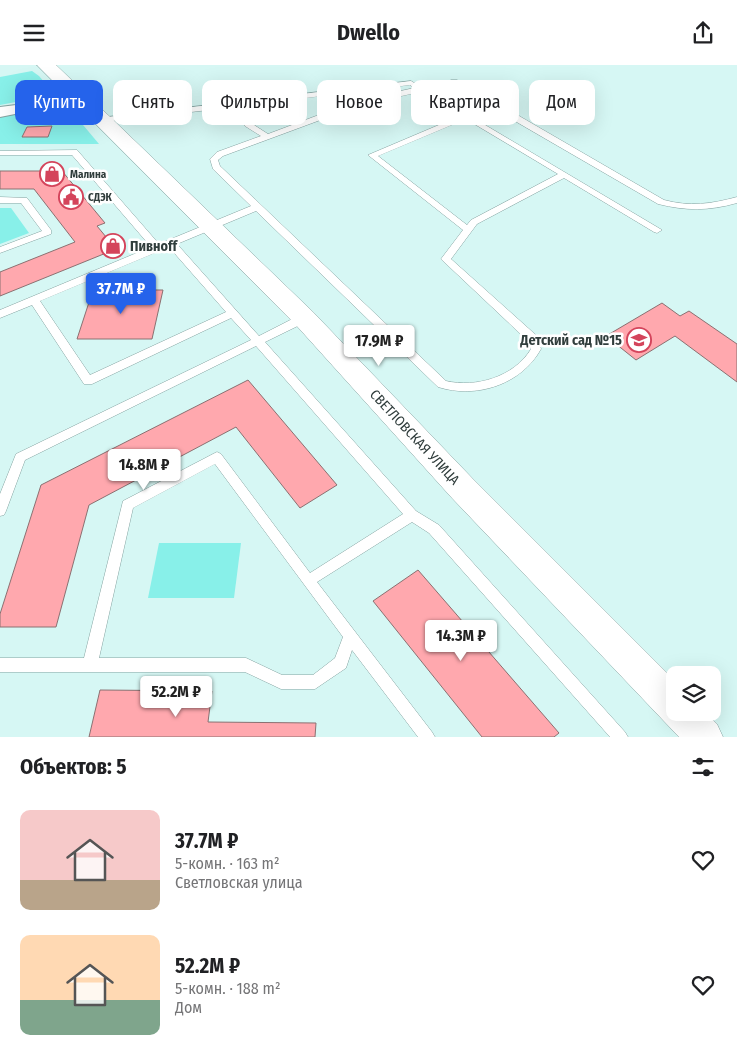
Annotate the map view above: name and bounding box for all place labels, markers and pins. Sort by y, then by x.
shop icon: Малина [39,161,65,187]
place label: Малина [70,168,107,181]
public building icon: СДЭК [58,184,84,210]
place label: СДЭК [88,191,113,204]
shop icon: Пивноff [100,233,126,259]
place label: Пивноff [130,238,179,255]
pin: 37.7M ₽ [75,273,167,315]
pin: 17.9M ₽ [333,325,425,367]
school or university icon: Детский сад №15 [626,327,652,353]
place label: Детский сад №15 [519,332,622,349]
pin: 14.8M ₽ [98,449,190,491]
pin: 14.3M ₽ [415,619,507,662]
pin: 52.2M ₽ [130,675,222,718]

